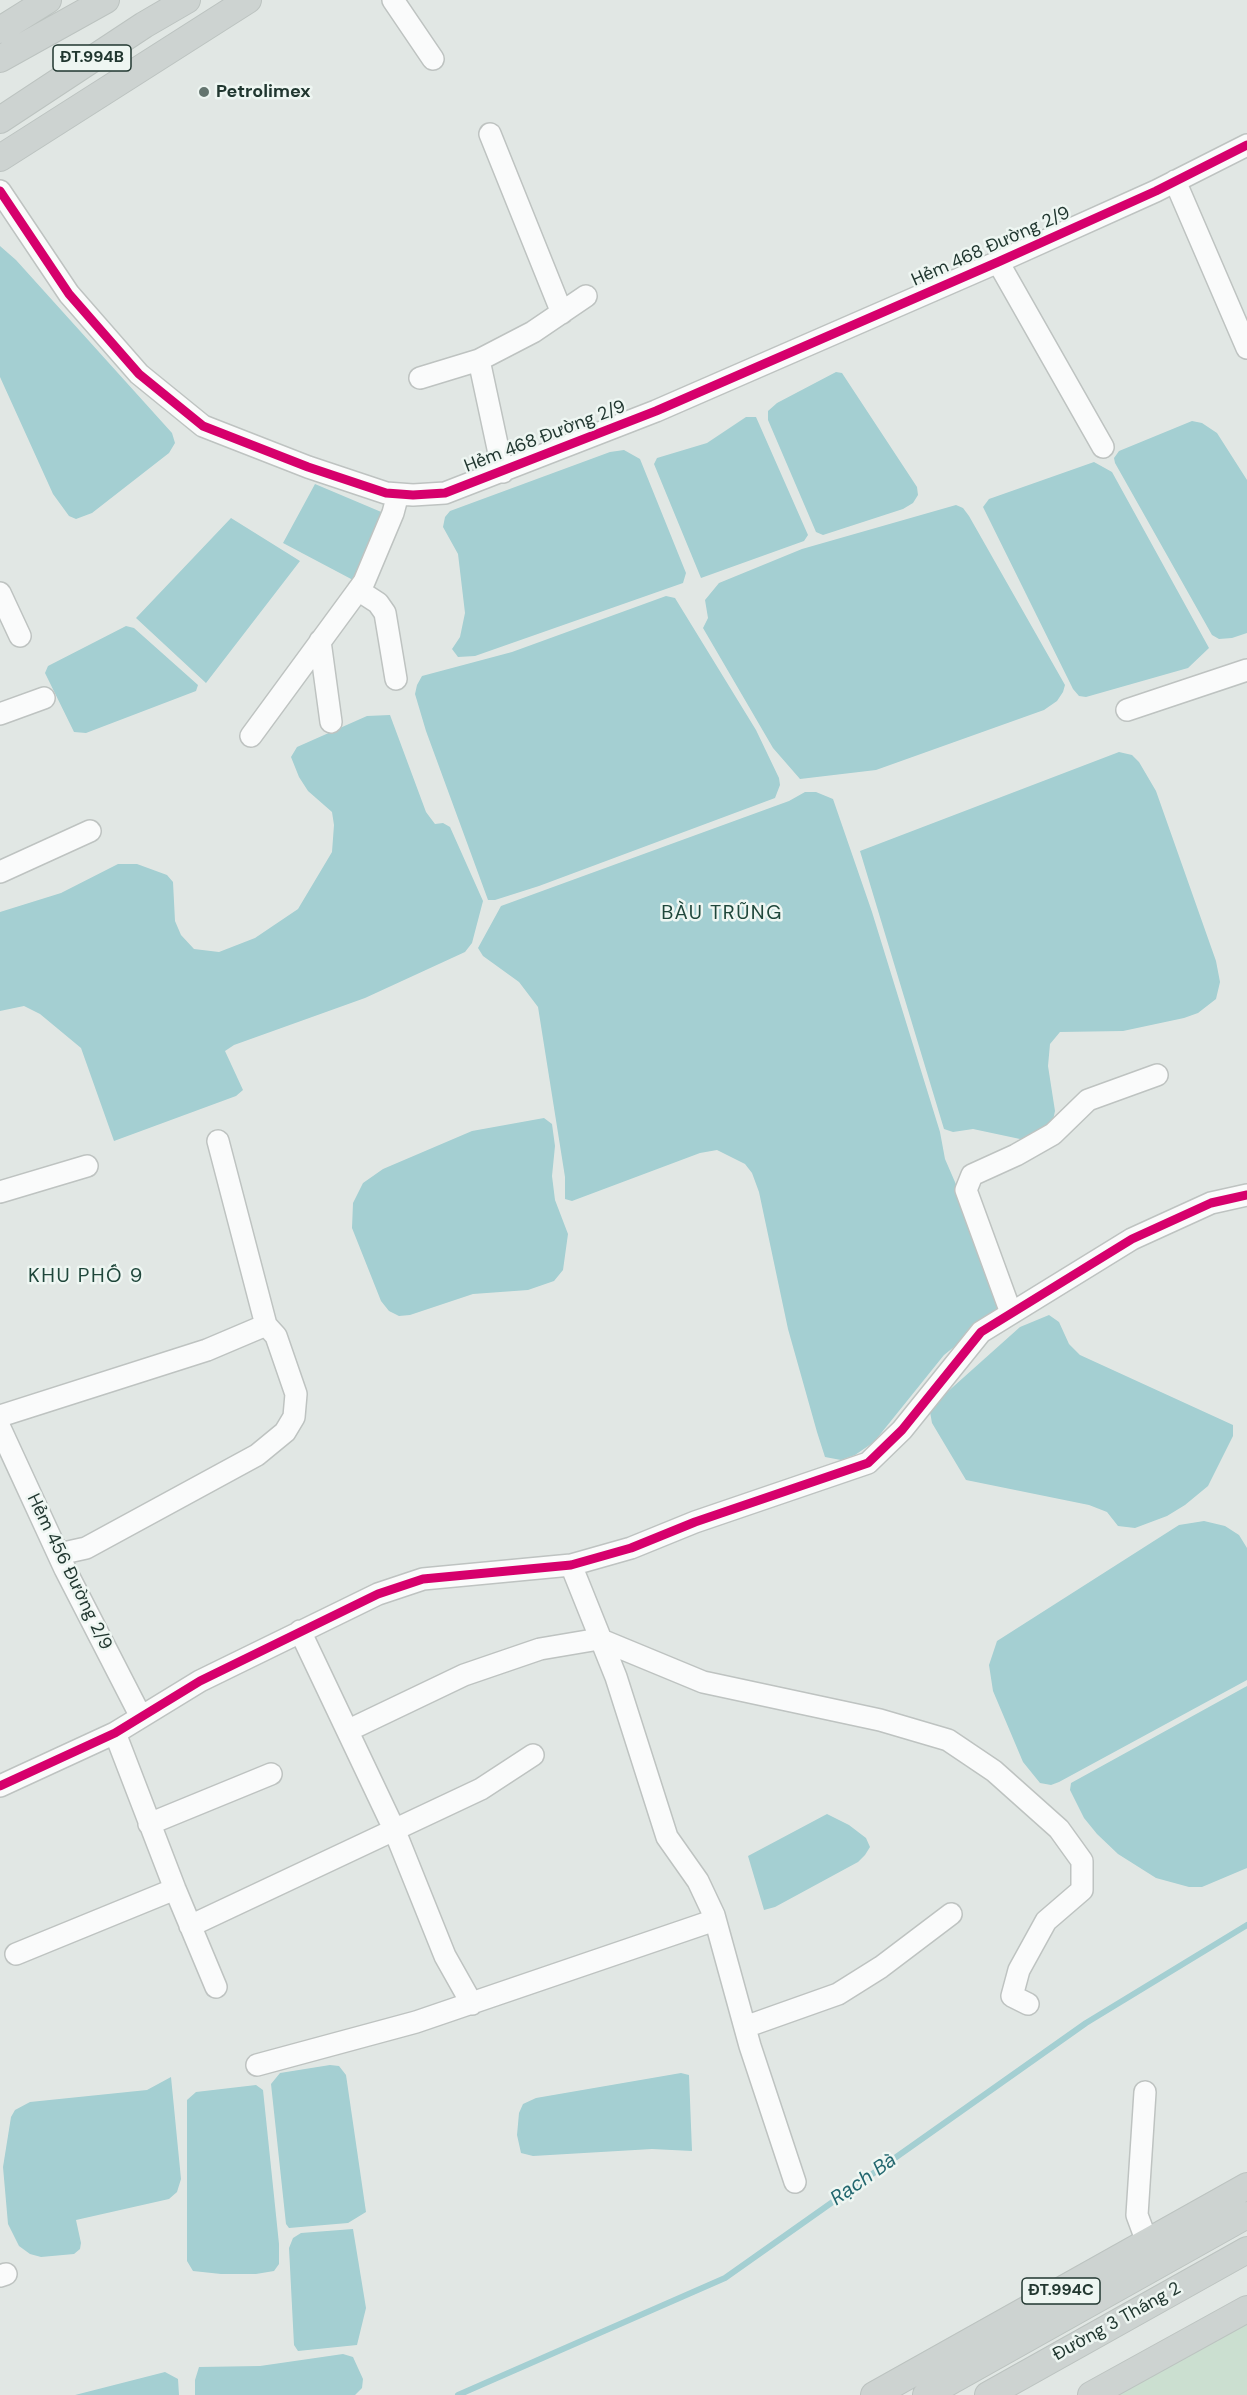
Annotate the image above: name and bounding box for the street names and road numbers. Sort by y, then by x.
road number: ĐT.994B [53,45,131,71]
street label: Hẻm 468 Đường 2/9 [909,202,1073,292]
street label: Hẻm 468 Đường 2/9 [461,396,629,478]
street label: Hẻm 456 Đường 2/9 [22,1490,116,1654]
road number: ĐT.994C [1022,2278,1100,2304]
street label: Đường 3 Tháng 2 [1049,2278,1185,2366]

